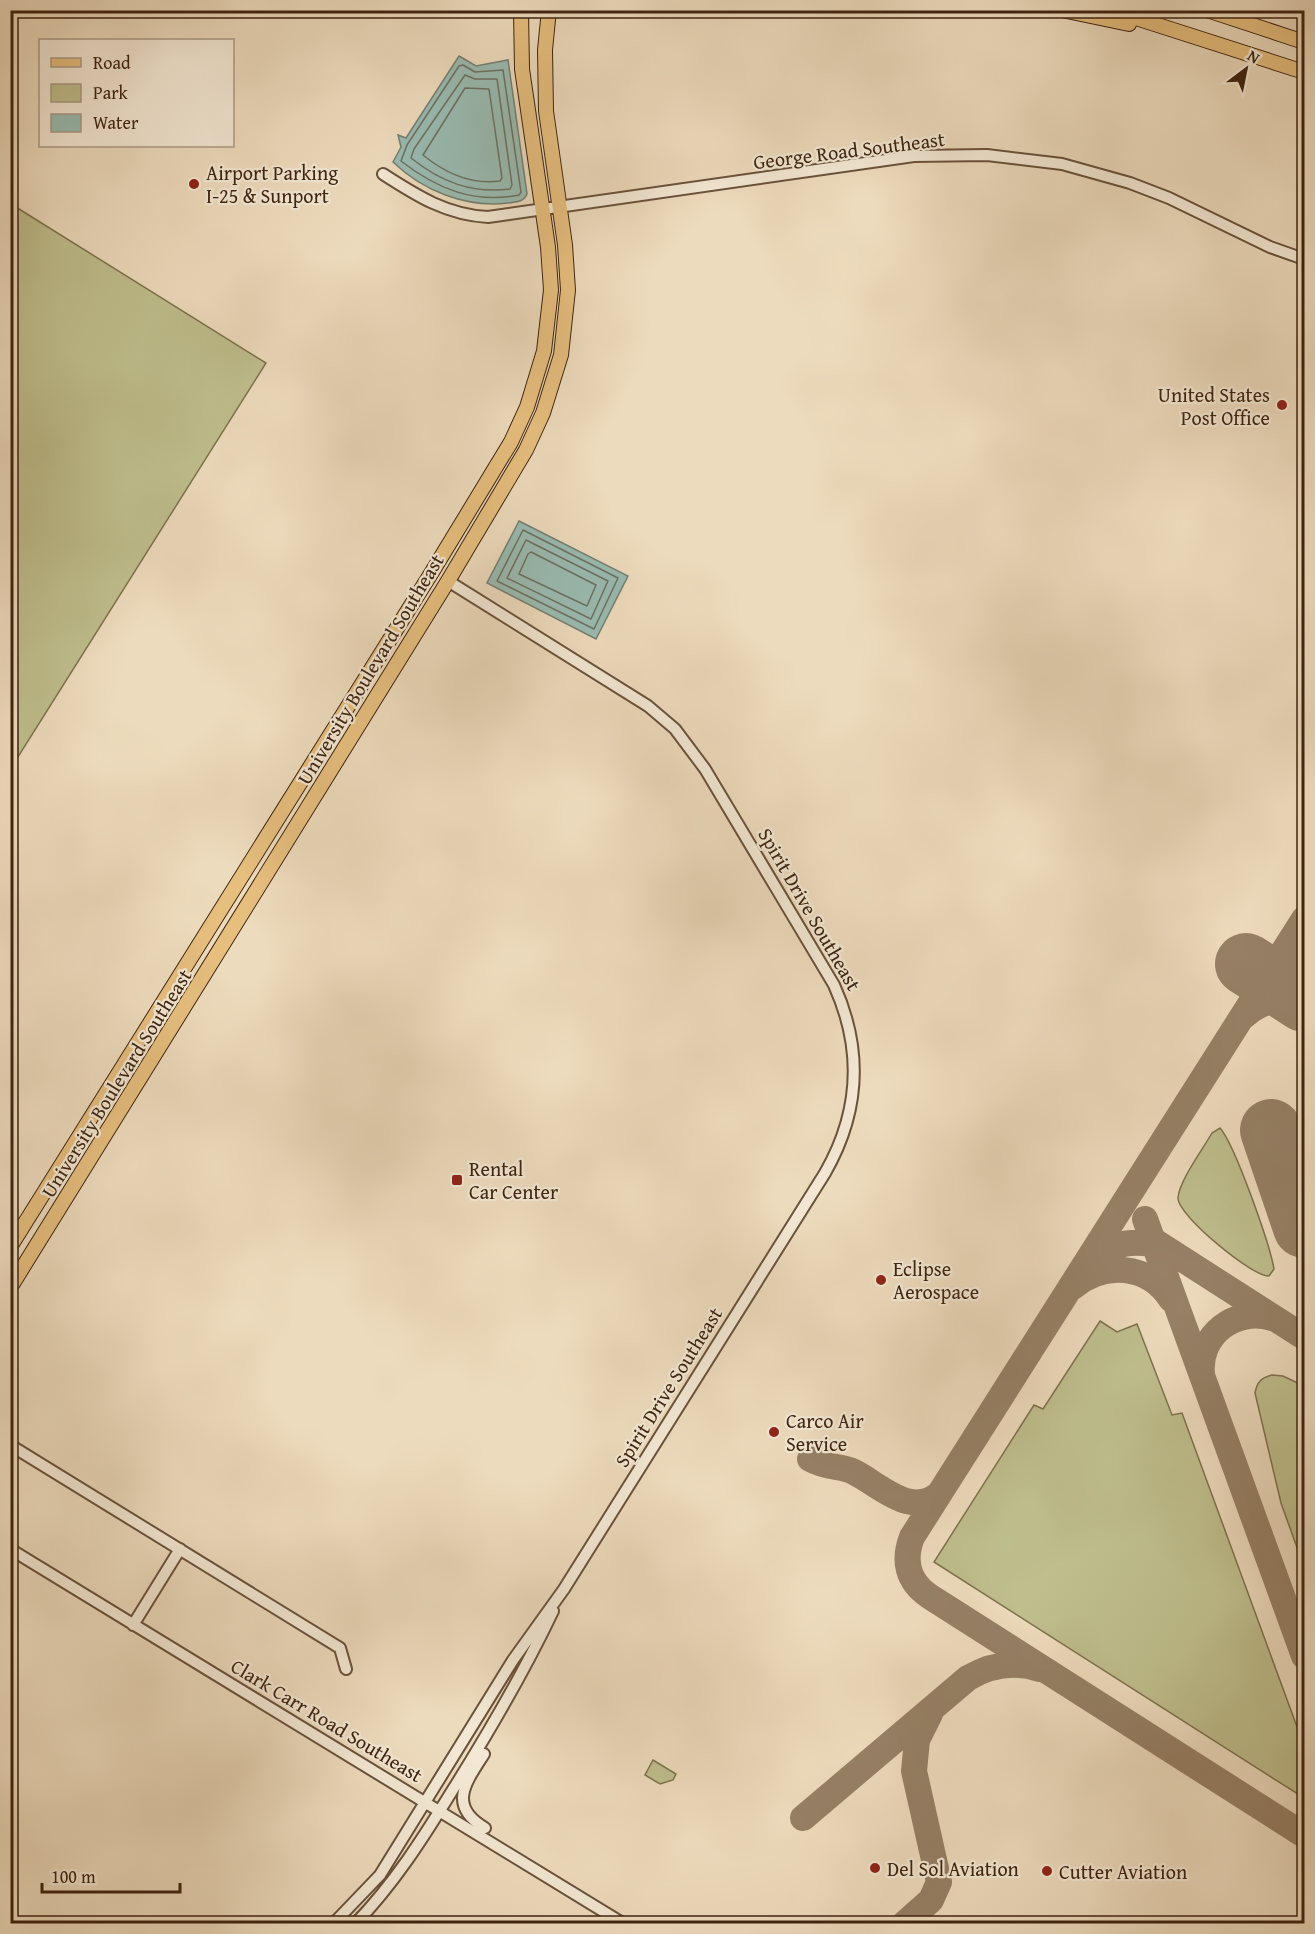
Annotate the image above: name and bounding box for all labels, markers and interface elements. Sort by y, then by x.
legend [39,39,234,147]
north arrow [1216,39,1276,99]
text: N [1243,43,1265,69]
text: Road [93,49,131,76]
text: Park [93,79,129,106]
text: Water [93,109,139,136]
street label: George Road Southeast [752,124,946,176]
place label: Airport Parking I-25 & Sunport [206,158,338,210]
marker: Airport Parking I-25 & Sunport [187,177,201,191]
place label: United States Post Office [1158,380,1270,432]
marker: United States Post Office [1275,398,1289,412]
street label: University Boulevard Southeast [289,548,451,790]
street label: Spirit Drive Southeast [752,822,868,996]
street label: University Boulevard Southeast [34,963,198,1203]
place label: Rental Car Center [469,1154,558,1206]
marker: Rental Car Center [450,1173,464,1187]
place label: Eclipse Aerospace [893,1254,979,1306]
marker: Eclipse Aerospace [874,1273,888,1287]
street label: Spirit Drive Southeast [607,1301,729,1473]
place label: Carco Air Service [786,1406,864,1458]
marker: Carco Air Service [767,1425,781,1439]
street label: Clark Carr Road Southeast [226,1651,428,1789]
place label: Del Sol Aviation [887,1854,1019,1883]
scale bar [42,1856,180,1894]
place label: Cutter Aviation [1059,1857,1187,1886]
marker: Del Sol Aviation [868,1861,882,1875]
text: 100 m [51,1863,96,1890]
marker: Cutter Aviation [1040,1864,1054,1878]

